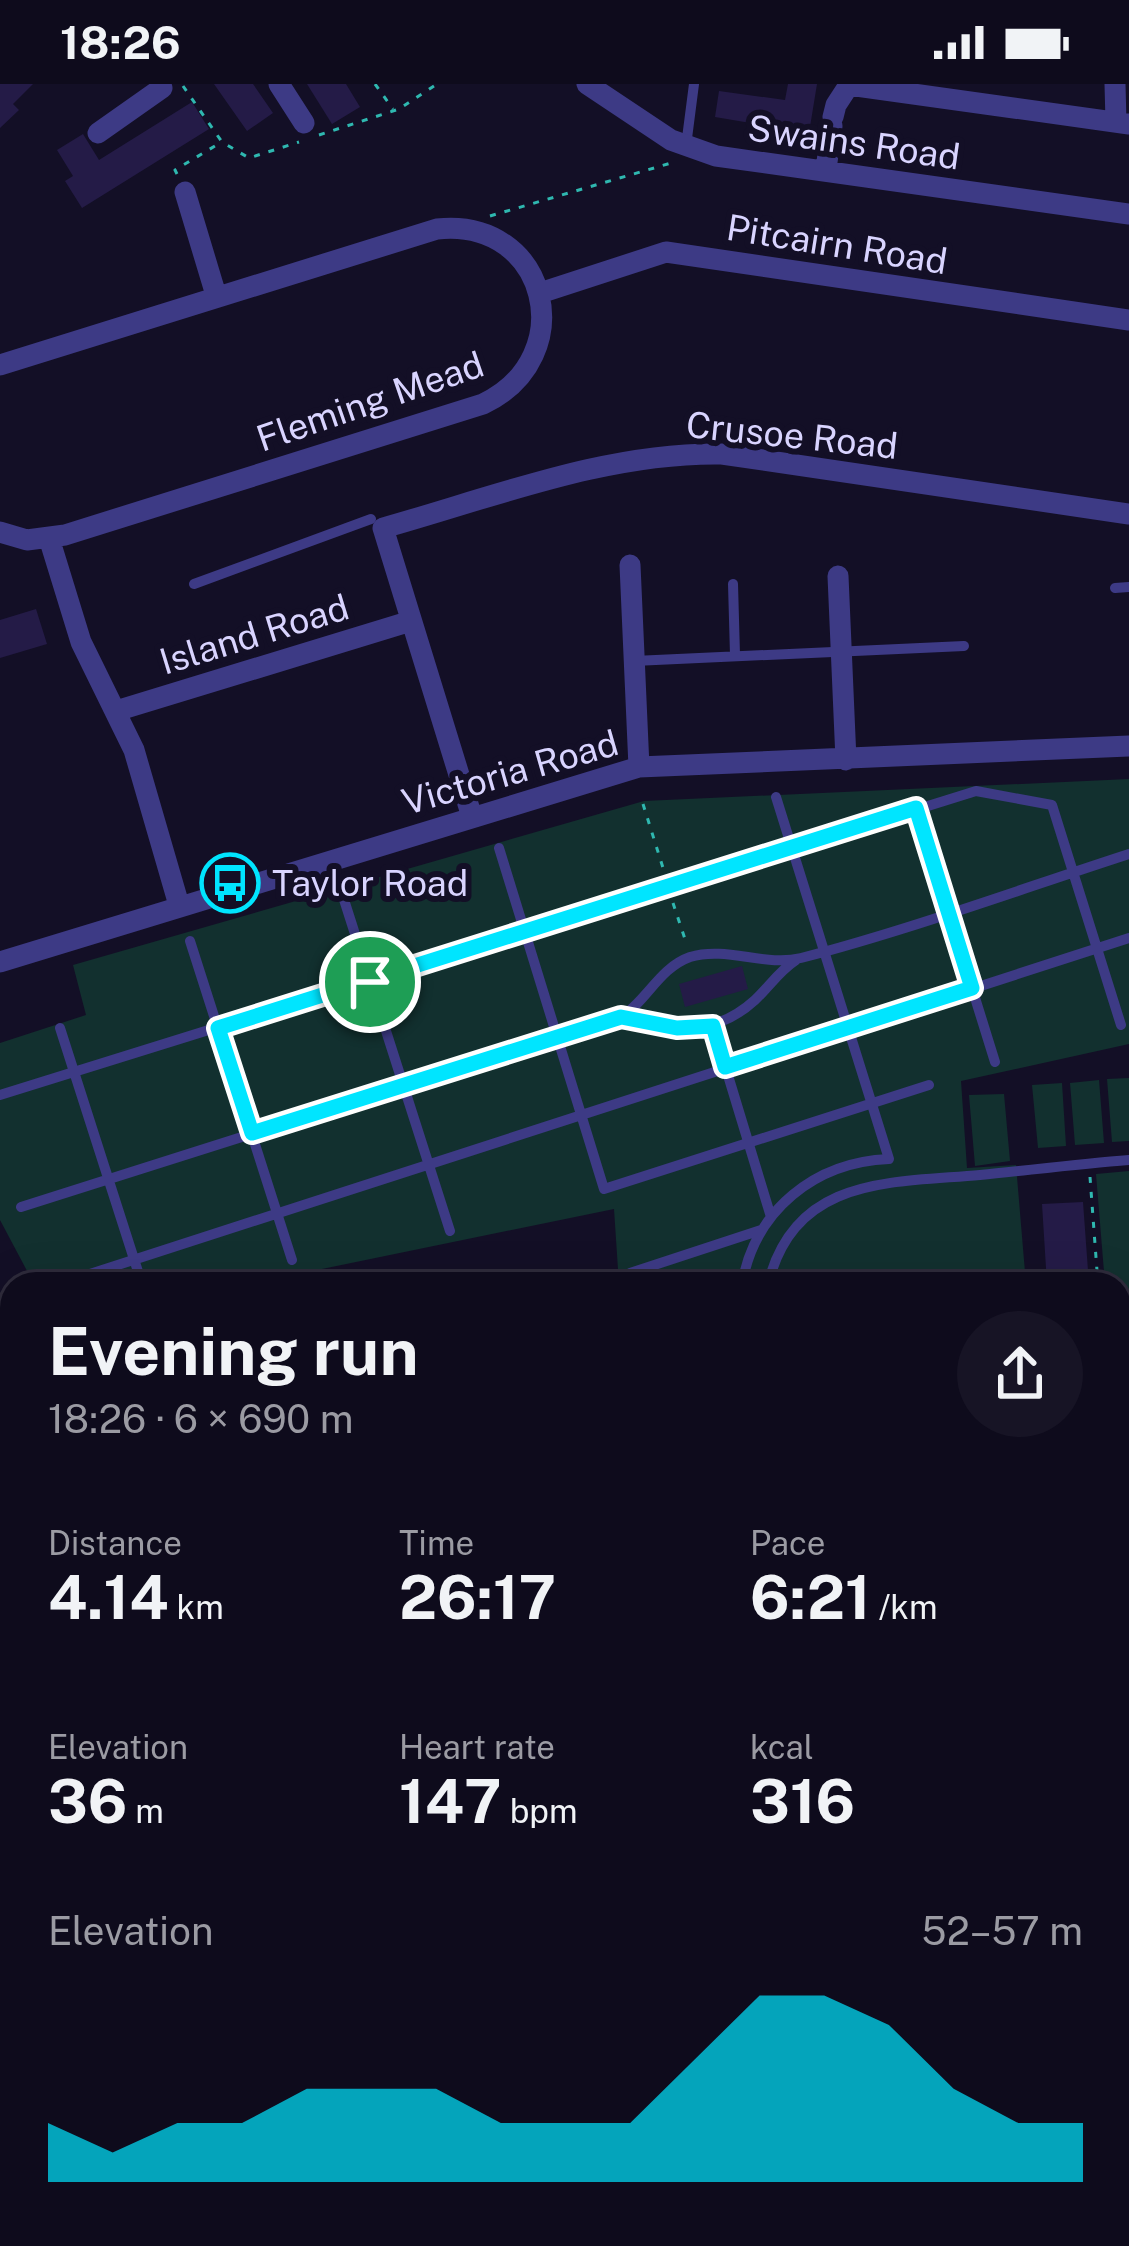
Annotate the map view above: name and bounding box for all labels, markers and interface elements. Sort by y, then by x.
text: 18:26 [60,16,181,69]
street label: Swains Road [745,106,963,178]
street label: Pitcairn Road [724,206,950,282]
street label: Fleming Mead [251,343,489,459]
street label: Crusoe Road [684,403,900,467]
street label: Island Road [154,585,354,683]
street label: Victoria Road [397,721,623,823]
bus stop icon: Taylor Road [199,852,261,914]
place label: Taylor Road [272,862,468,904]
pin [319,931,421,1033]
icon: arrive [337,949,403,1015]
button: share [957,1311,1083,1437]
text: Evening run [48,1312,419,1390]
text: 18:26 · 6 × 690 m [48,1396,353,1442]
text: Distance [48,1524,182,1562]
text: Time [399,1524,474,1562]
text: Pace [750,1524,825,1562]
text: 4.14 [48,1562,169,1633]
text: 26:17 [399,1562,556,1633]
text: 6:21 [750,1562,871,1633]
text: km [169,1588,224,1626]
text: /km [871,1588,937,1626]
text: Elevation [48,1728,188,1766]
text: Heart rate [399,1728,555,1766]
text: kcal [750,1728,814,1766]
text: 36 [48,1766,127,1837]
text: 147 [399,1766,502,1837]
text: 316 [750,1766,855,1837]
text: m [127,1792,164,1830]
text: bpm [502,1792,578,1830]
text: Elevation [48,1908,214,1954]
text: 52–57 m [922,1908,1083,1954]

